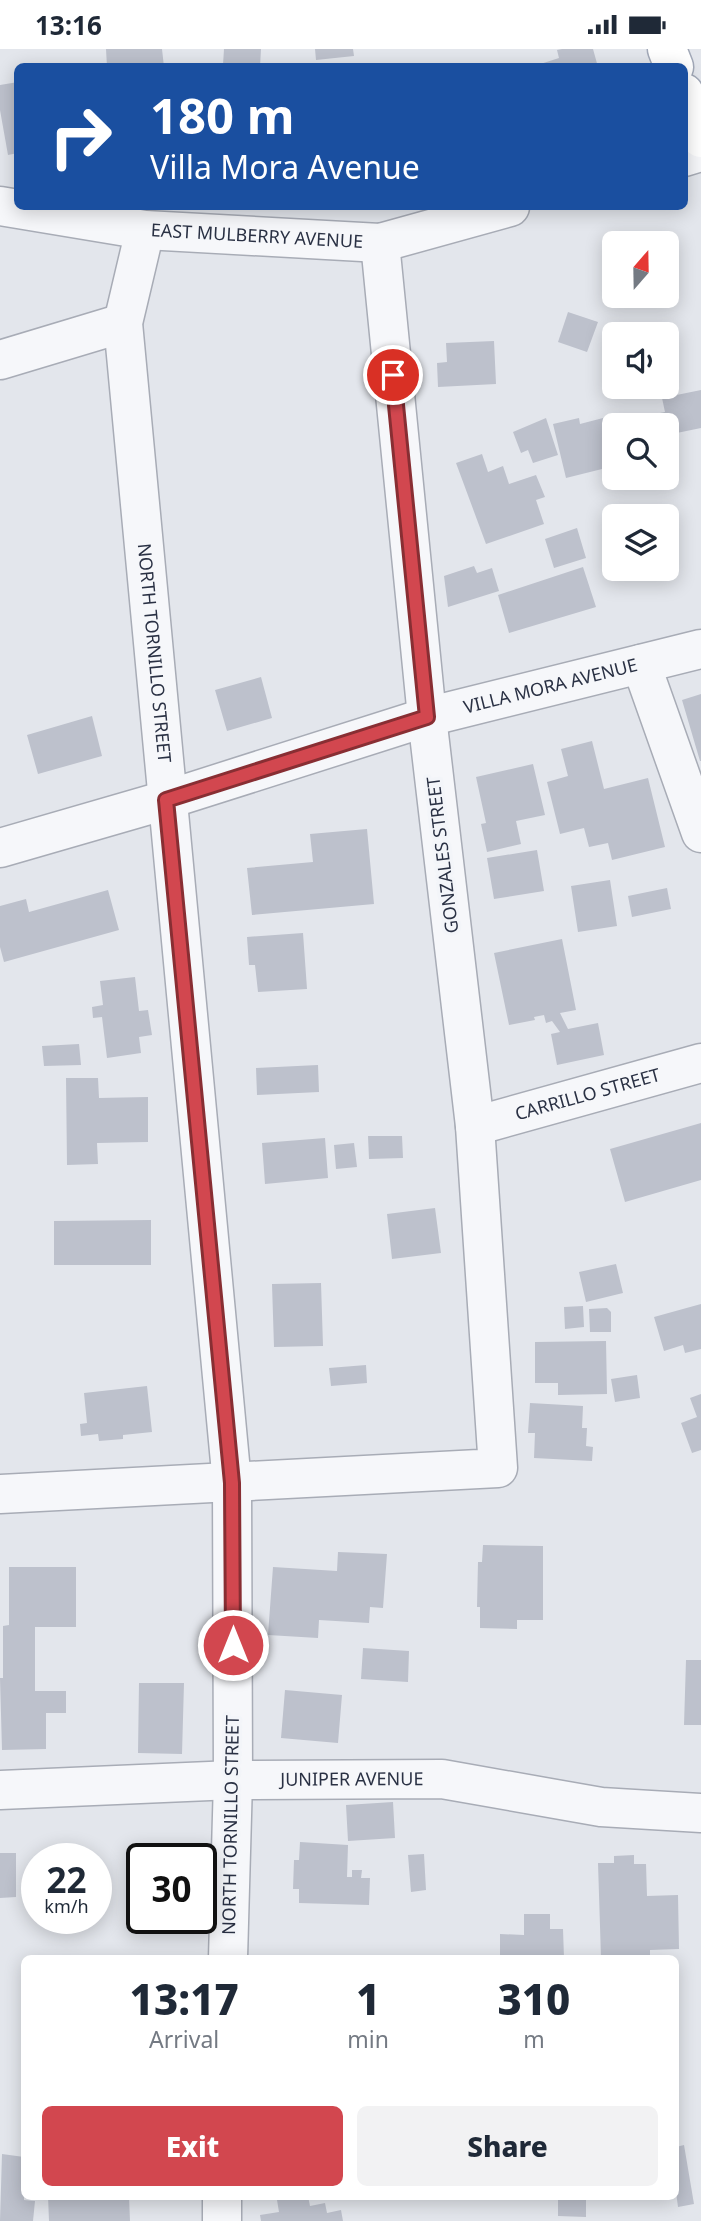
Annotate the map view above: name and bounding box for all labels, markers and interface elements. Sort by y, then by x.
text: 13:16 [35,7,102,43]
text: 180 m [150,82,295,148]
icon: right [35,91,126,182]
text: Villa Mora Avenue [150,145,420,188]
street label: EAST MULBERRY AVENUE [150,217,364,253]
north arrow [602,231,679,308]
map controls [602,231,679,581]
button: sound [602,322,679,399]
pin [363,345,423,405]
icon: arrive [374,356,412,394]
button: search [602,413,679,490]
button: layers [602,504,679,581]
street label: NORTH TORNILLO STREET [133,542,177,764]
street label: VILLA MORA AVENUE [461,652,640,718]
street label: GONZALES STREET [420,775,464,935]
street label: CARRILLO STREET [512,1062,663,1125]
position arrow [196,1608,270,1682]
street label: NORTH TORNILLO STREET [216,1715,244,1935]
street label: JUNIPER AVENUE [278,1766,423,1791]
speed limit sign: 30 [126,1843,217,1934]
text: 22 [46,1856,87,1903]
text: km/h [44,1894,89,1918]
text: 13:17 [130,1970,239,2027]
text: 1 [356,1970,380,2027]
text: 310 [498,1970,570,2027]
text: Arrival [149,2023,219,2055]
text: min [347,2023,389,2055]
text: m [523,2023,545,2055]
button: Exit [42,2106,343,2186]
button: Share [357,2106,658,2186]

